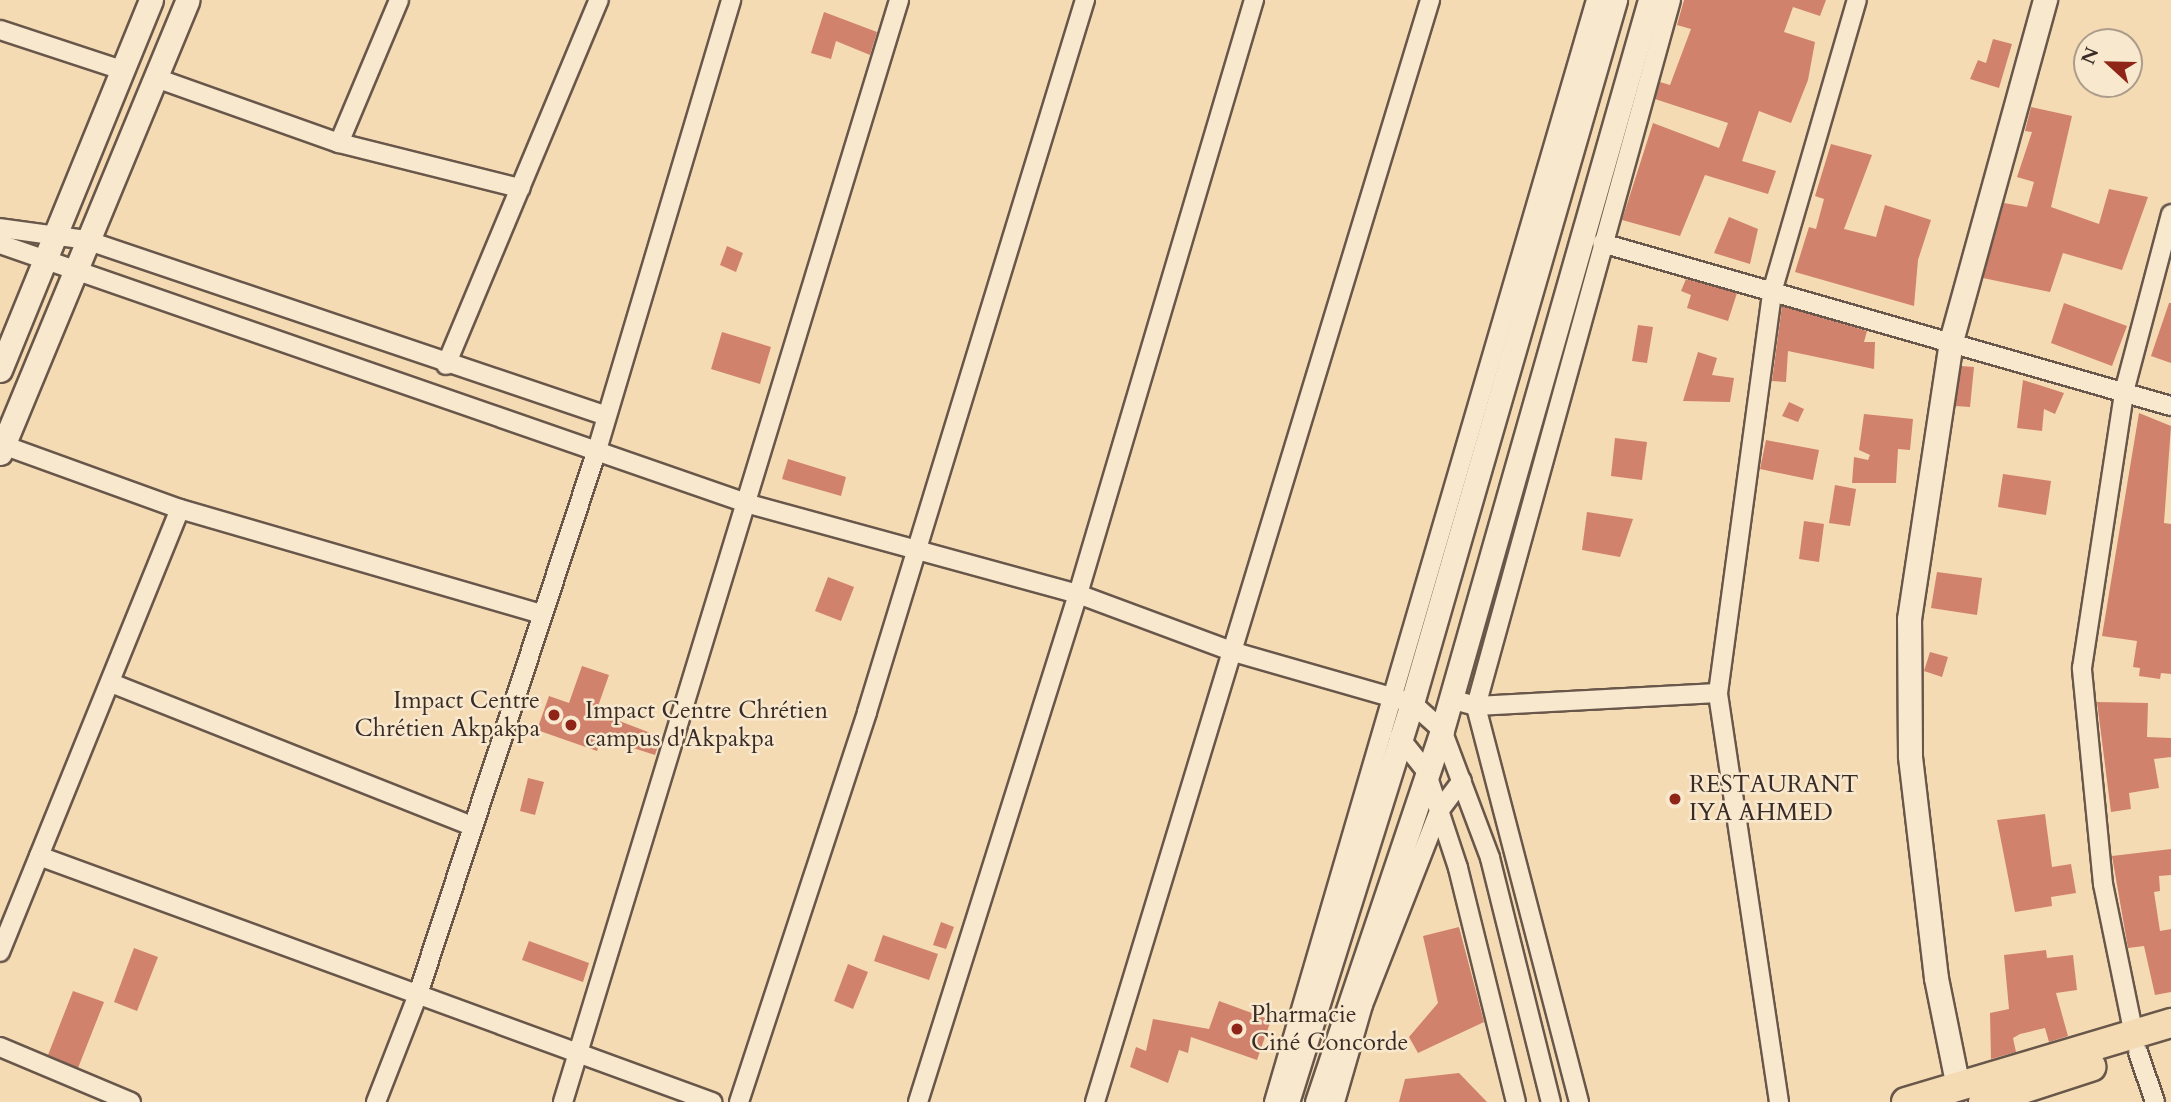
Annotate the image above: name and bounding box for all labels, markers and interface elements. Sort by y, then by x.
north arrow [2073,28,2143,98]
text: N [2075,43,2106,68]
place label: Impact Centre Chrétien Akpakpa [354,687,540,743]
place label: Impact Centre Chrétien campus d'Akpakpa [585,697,828,753]
marker: Impact Centre Chrétien Akpakpa [546,707,562,723]
marker: Impact Centre Chrétien campus d'Akpakpa [563,717,579,733]
place label: RESTAURANT IYA AHMED [1689,771,1859,827]
marker: RESTAURANT IYA AHMED [1667,791,1683,807]
place label: Pharmacie Ciné Concorde [1251,1001,1408,1057]
marker: Pharmacie Ciné Concorde [1229,1021,1245,1037]

